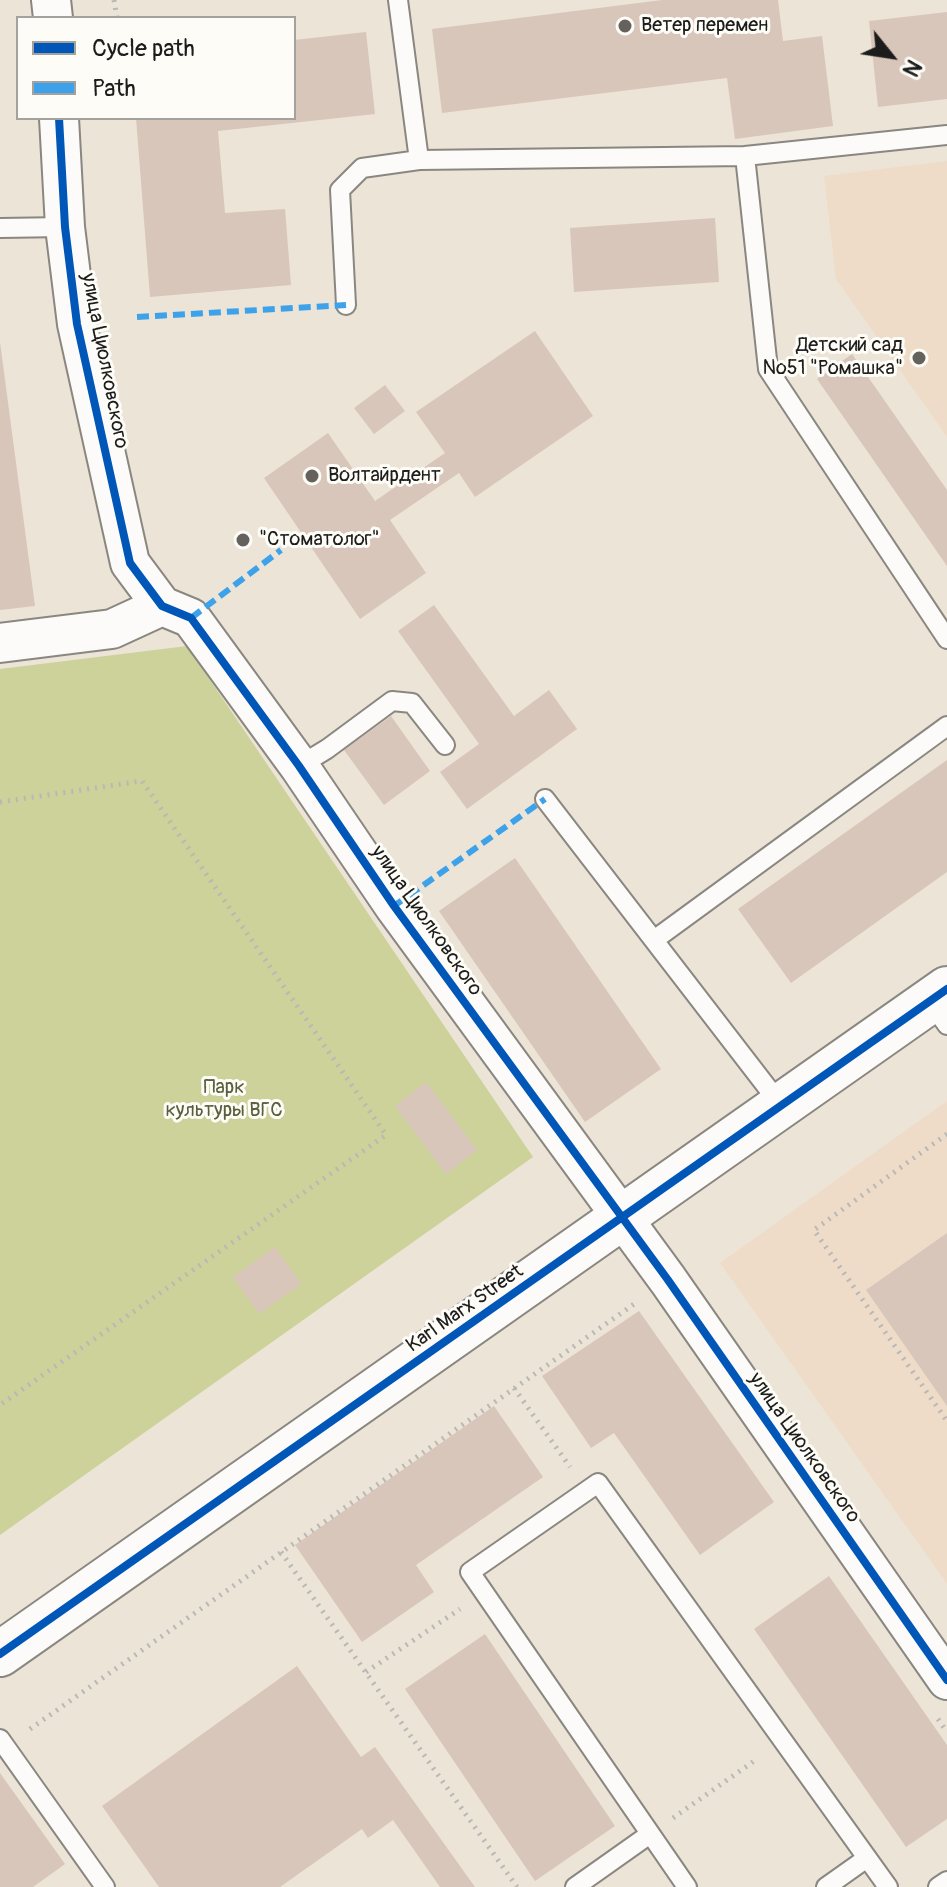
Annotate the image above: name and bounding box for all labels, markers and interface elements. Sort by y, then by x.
place label: Ветер перемен [641,14,768,38]
legend [16,16,296,120]
north arrow [851,16,931,96]
marker: Ветер перемен [616,17,634,35]
text: Cycle path [92,34,195,63]
text: N [896,55,928,81]
text: Path [92,74,136,103]
street label: улица Циолковского [75,271,133,451]
place label: Детский сад №51 "Ромашка" [763,334,903,381]
marker: Детский сад №51 "Ромашка" [910,349,928,367]
place label: Волтайрдент [328,464,441,488]
marker: Волтайрдент [303,467,321,485]
place label: "Стоматолог" [259,528,380,552]
marker: "Стоматолог" [234,531,252,549]
street label: улица Циолковского [365,841,487,1001]
park label: Парк культуры ВГС [165,1076,283,1123]
street label: Karl Marx Street [402,1260,528,1358]
street label: улица Циолковского [743,1368,865,1528]

